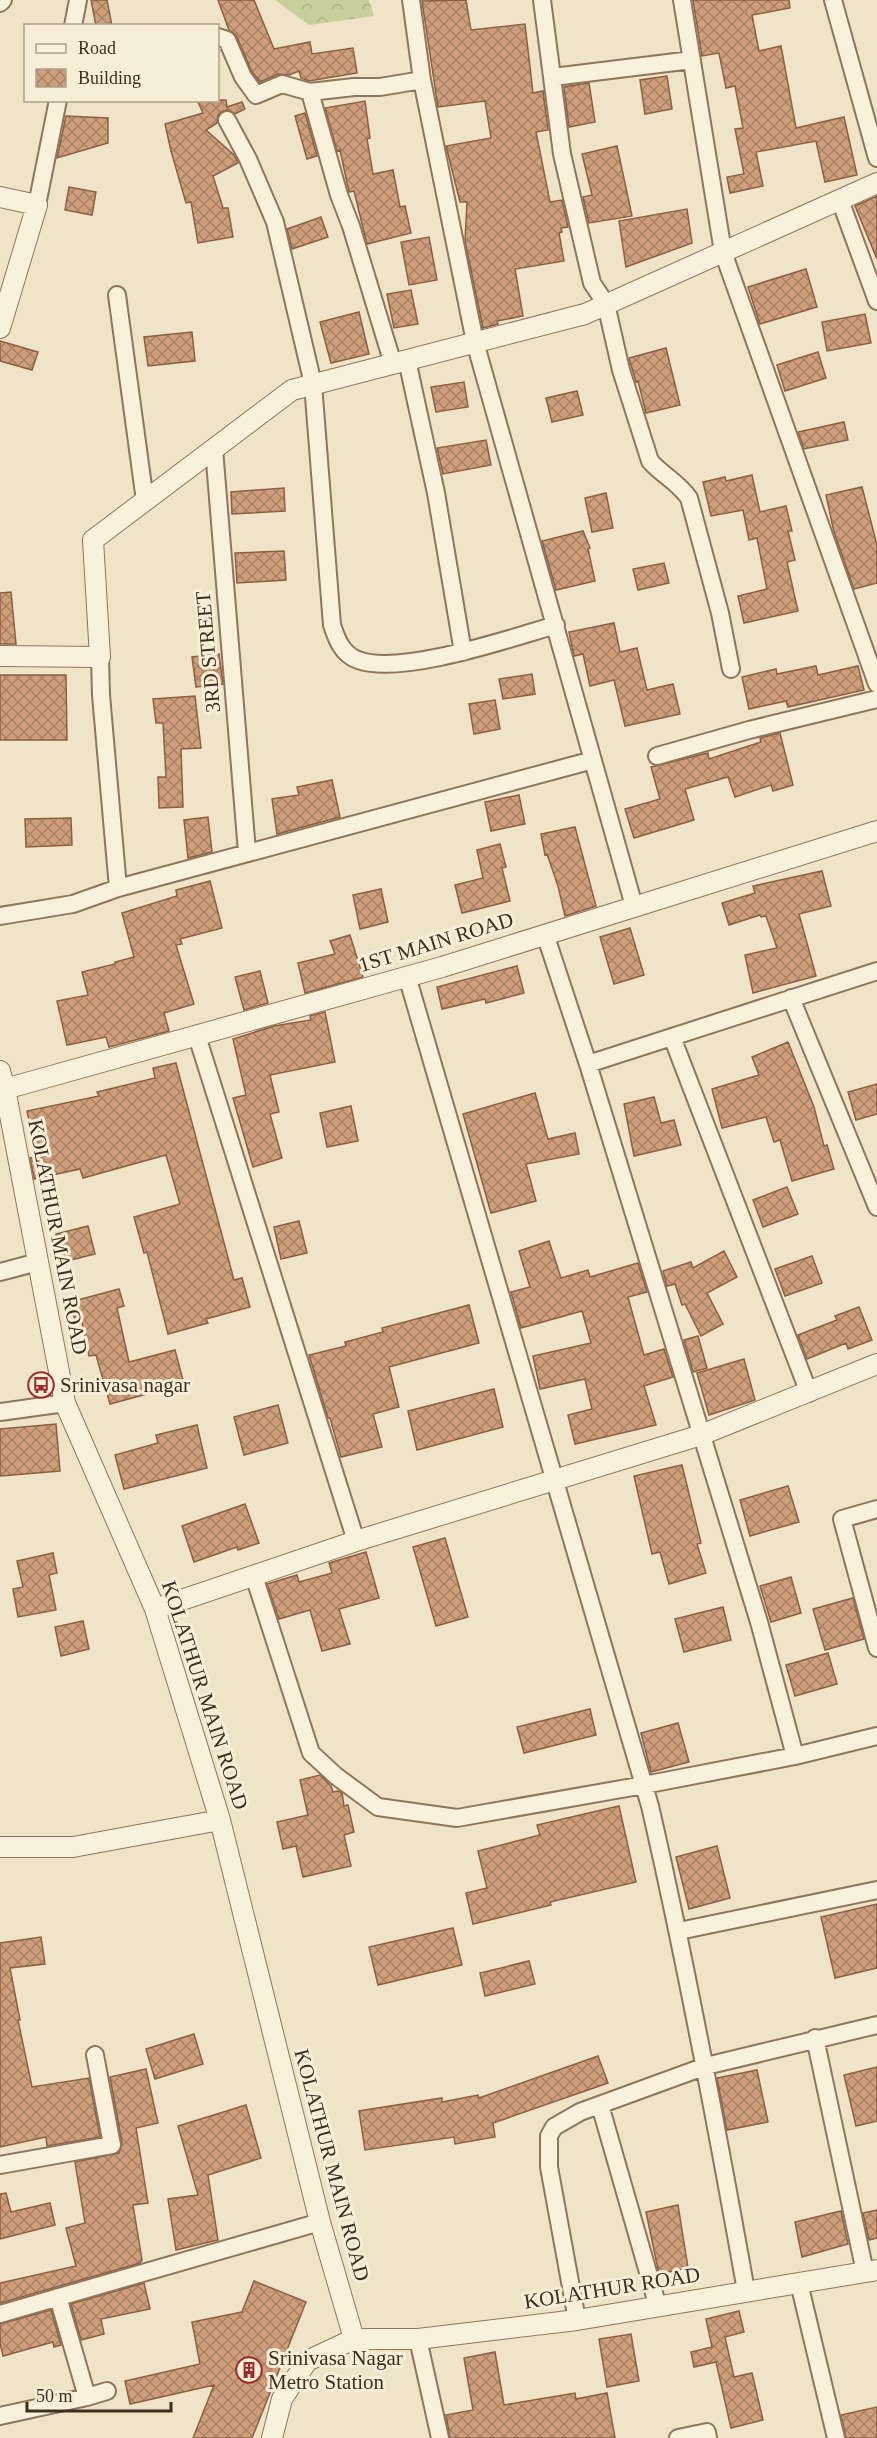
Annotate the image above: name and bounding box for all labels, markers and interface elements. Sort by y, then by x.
legend [24,24,219,102]
text: Road [78,38,116,58]
text: Building [78,68,141,88]
street label: 3RD STREET [191,590,225,714]
street label: 1ST MAIN ROAD [356,907,516,977]
street label: KOLATHUR MAIN ROAD [23,1117,93,1357]
bus stop icon: Srinivasa nagar [26,1370,56,1400]
place label: Srinivasa nagar [60,1373,190,1397]
street label: KOLATHUR MAIN ROAD [157,1578,253,1812]
street label: KOLATHUR MAIN ROAD [289,2046,375,2284]
street label: KOLATHUR ROAD [522,2262,702,2314]
place label: Srinivasa Nagar Metro Station [268,2346,403,2394]
building icon: Srinivasa Nagar Metro Station [234,2355,264,2385]
scale bar [27,2375,171,2413]
text: 50 m [36,2386,73,2406]

